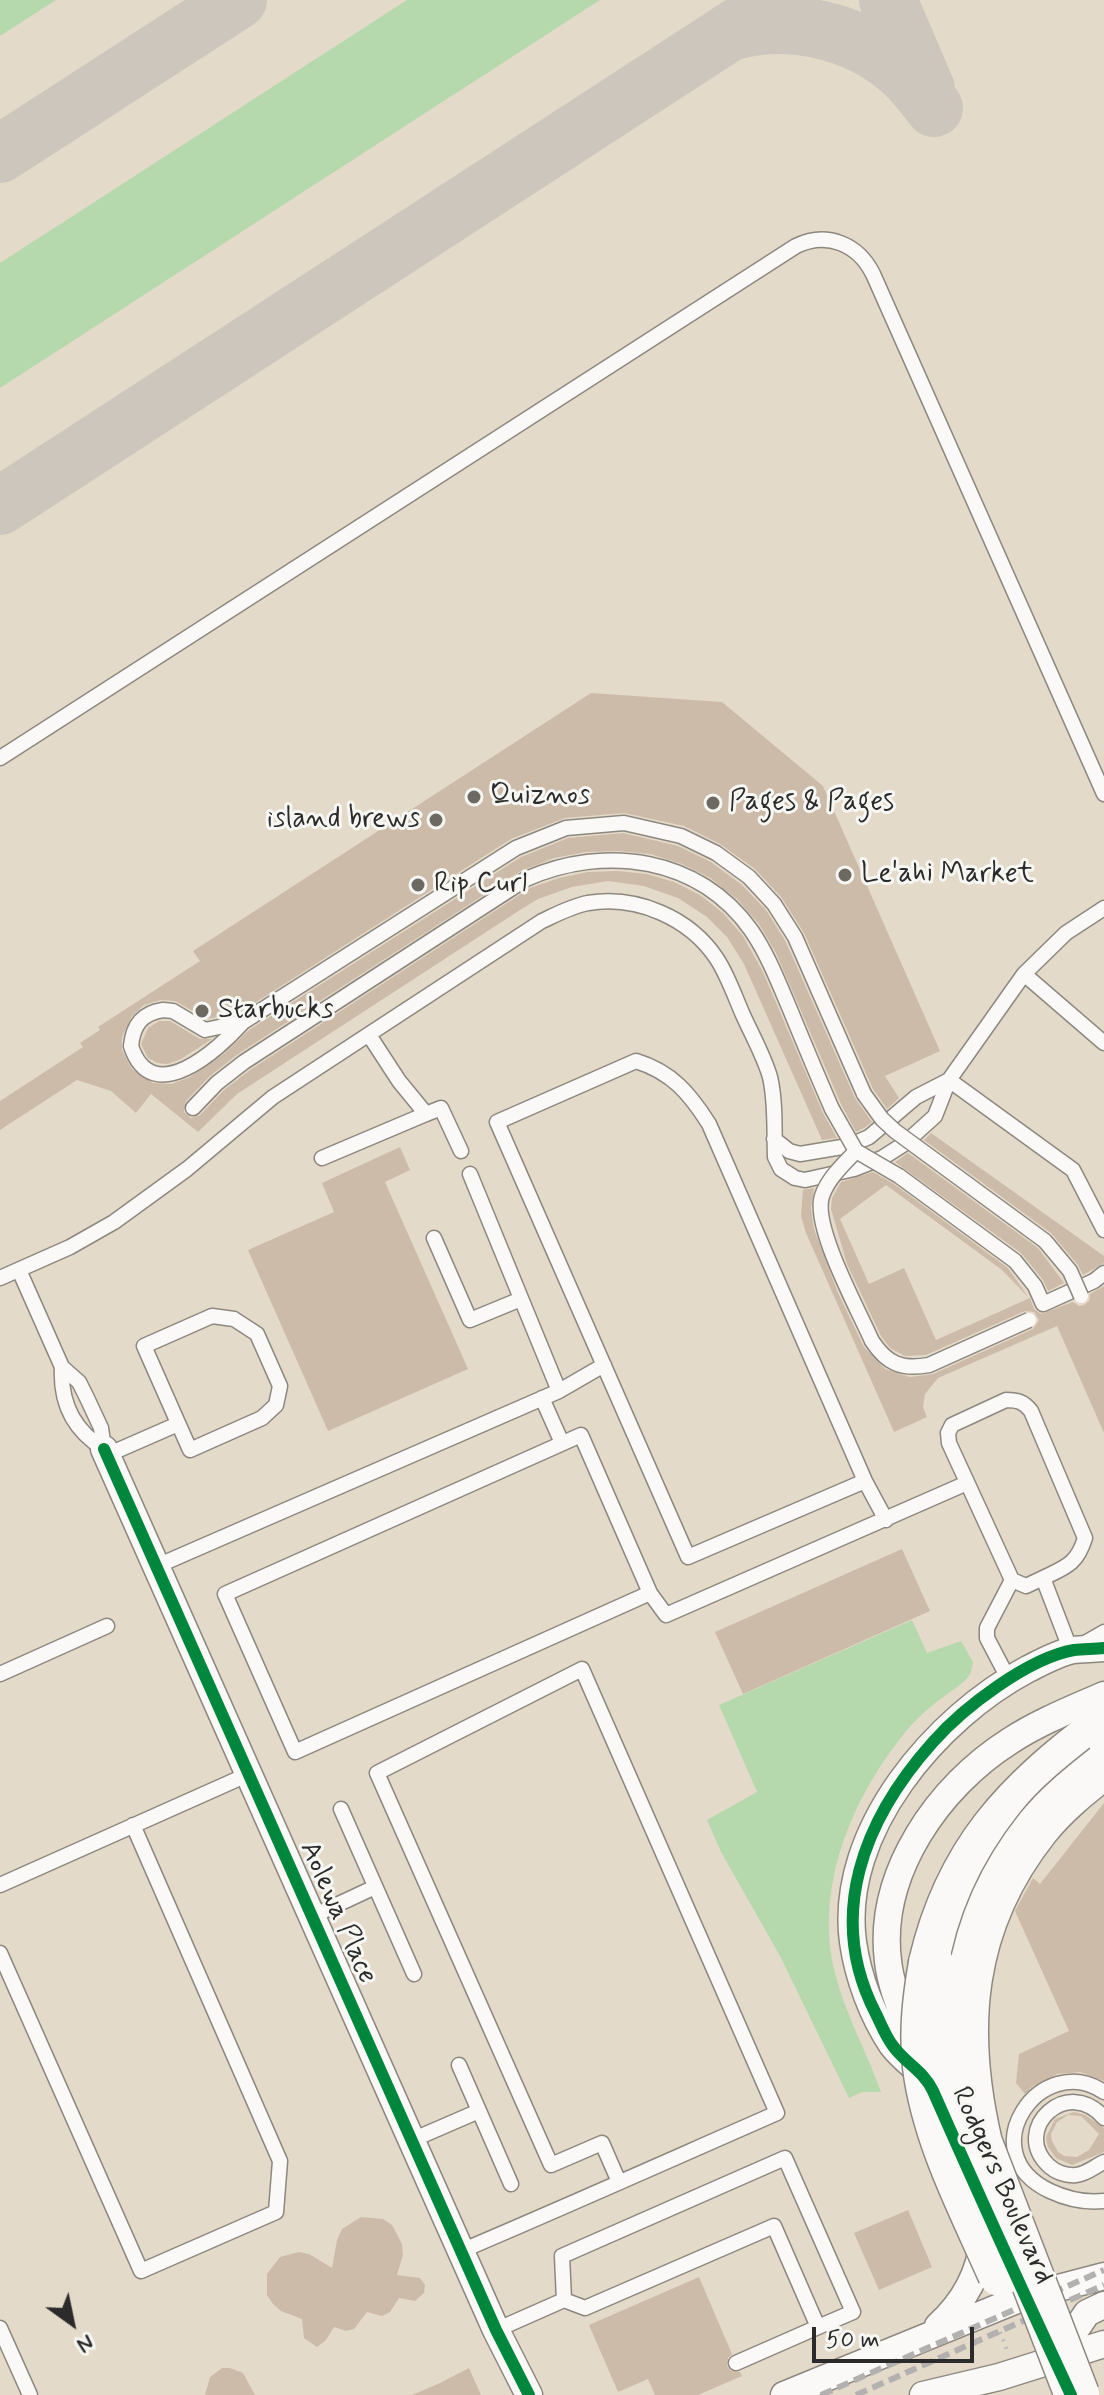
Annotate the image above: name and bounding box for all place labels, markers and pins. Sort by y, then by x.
place label: Quiznos [490,780,590,814]
place label: Pages & Pages [729,786,894,820]
marker: Quiznos [465,788,483,806]
marker: Pages & Pages [704,794,722,812]
place label: island brews [267,803,420,837]
marker: island brews [427,811,445,829]
place label: Le'ahi Market [861,858,1034,892]
marker: Le'ahi Market [836,866,854,884]
place label: Rip Curl [434,868,527,902]
marker: Rip Curl [409,876,427,894]
place label: Starbucks [218,994,333,1028]
marker: Starbucks [193,1002,211,1020]

